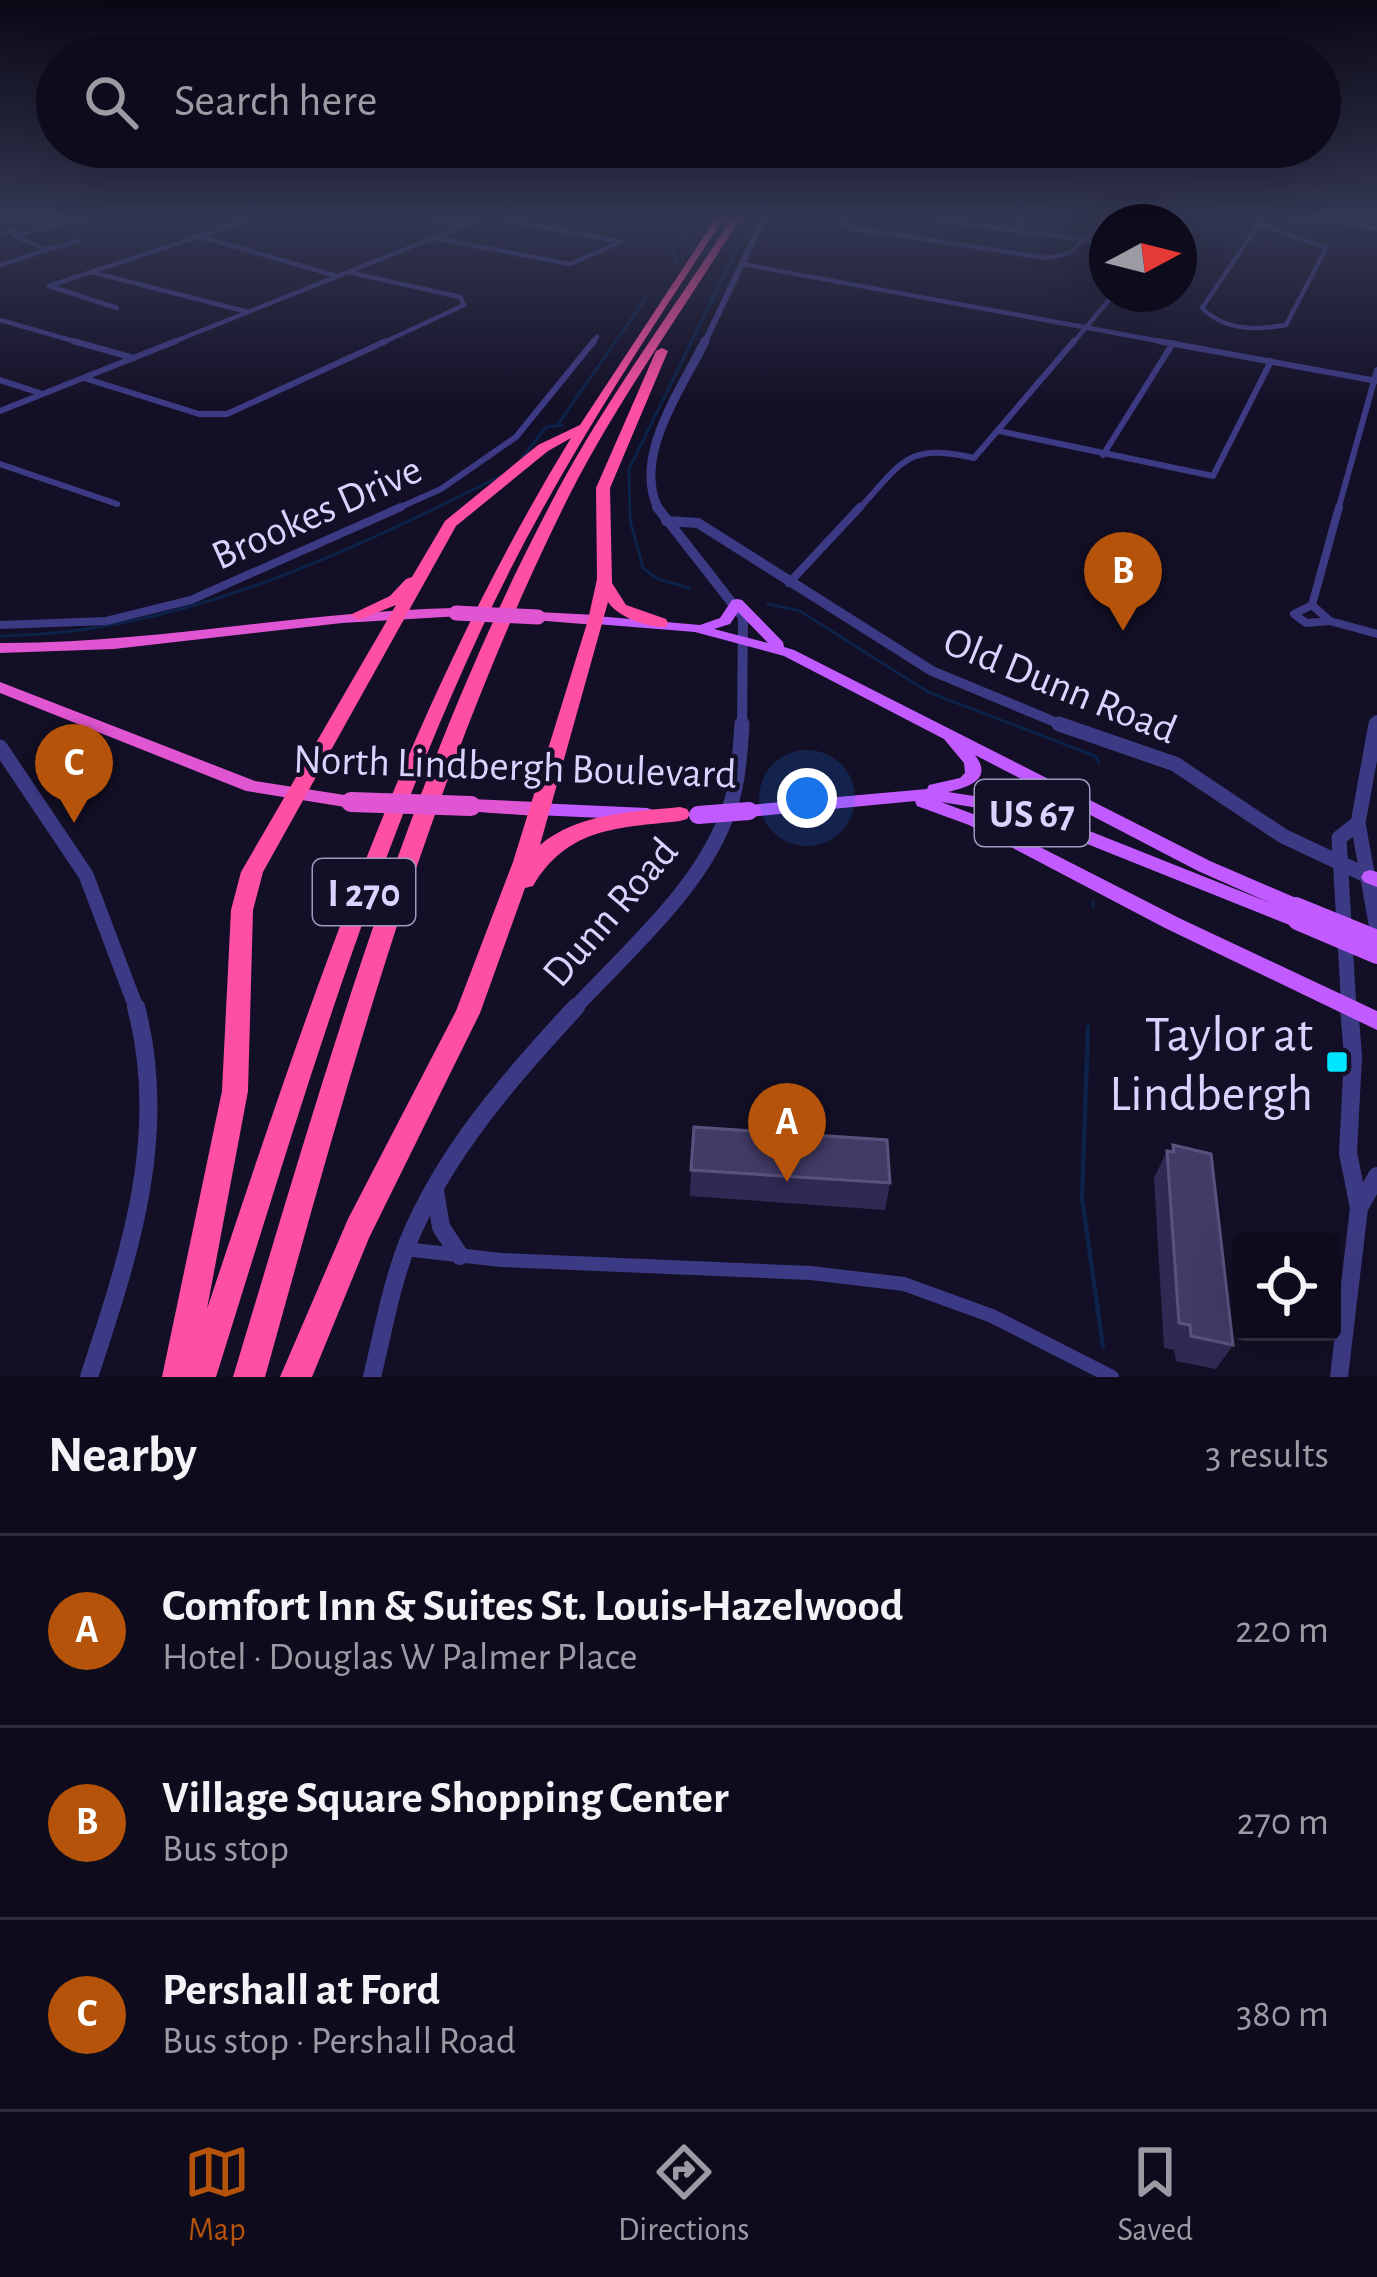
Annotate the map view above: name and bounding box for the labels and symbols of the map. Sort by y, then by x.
north arrow [1089,204,1197,312]
street label: Brookes Drive [206,448,428,578]
pin: B [1084,532,1162,631]
street label: Old Dunn Road [938,620,1183,752]
pin: C [35,724,113,823]
street label: North Lindbergh Boulevard [292,738,737,796]
your location [777,768,837,828]
road number: US 67 [975,780,1089,846]
street label: Dunn Road [535,830,686,995]
road number: I 270 [313,859,415,925]
place label: Taylor at Lindbergh [1109,1010,1313,1120]
marker: Taylor at Lindbergh [1324,1049,1350,1075]
pin: A [748,1083,826,1182]

